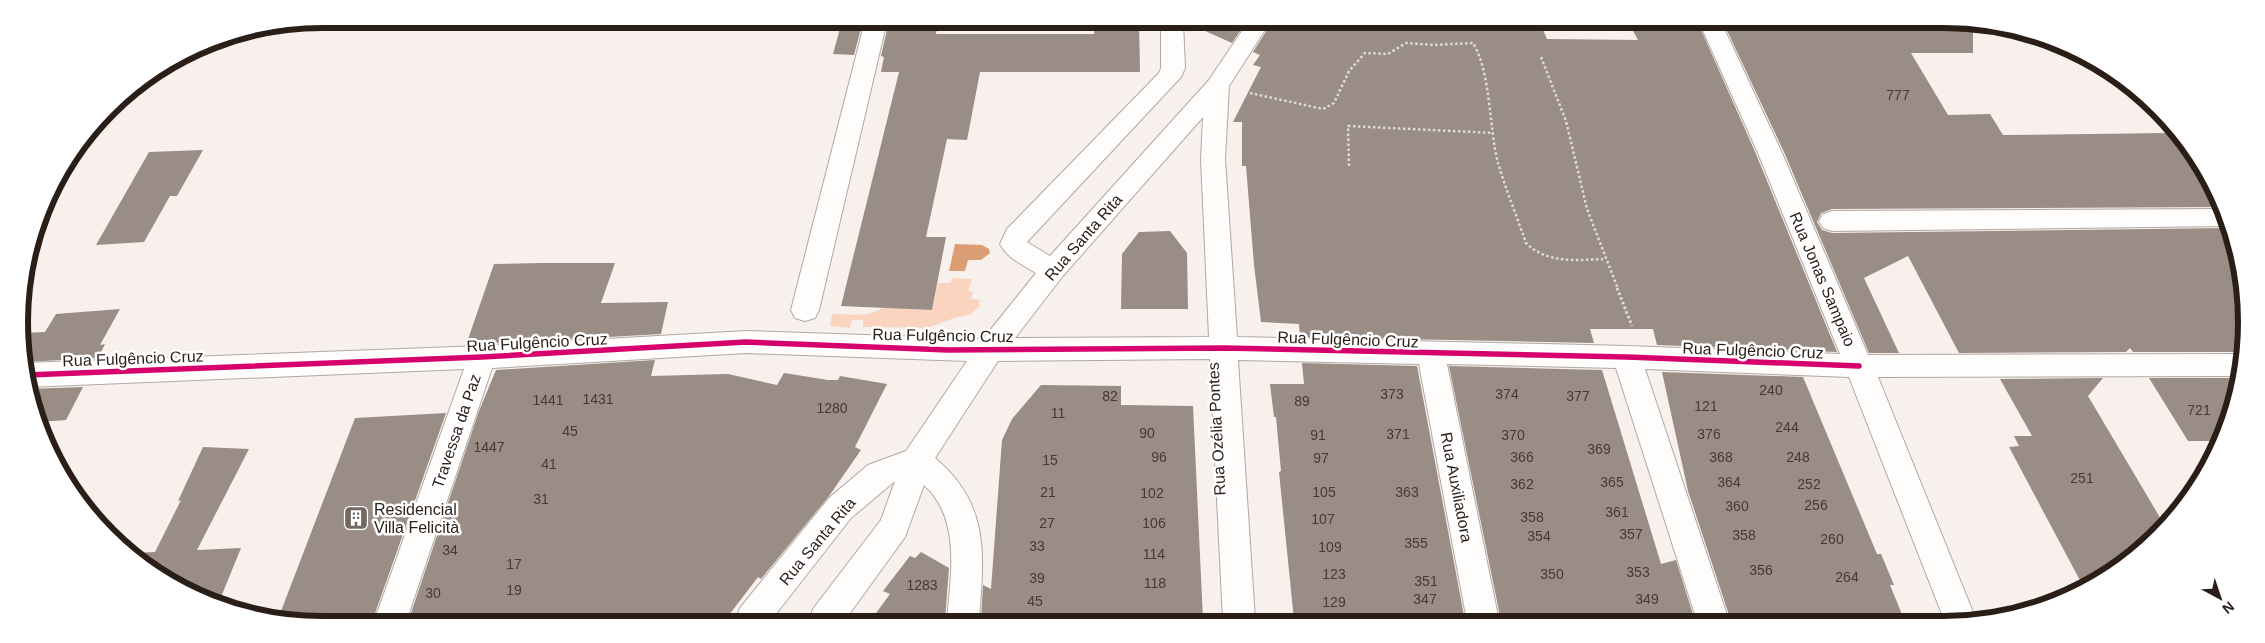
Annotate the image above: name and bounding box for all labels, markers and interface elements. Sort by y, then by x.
house number: 777 [1886,87,1910,103]
street label: Rua Santa Rita [1041,191,1125,284]
street label: Rua Jonas Sampaio [1787,210,1859,349]
street label: Rua Fulgêncio Cruz [872,326,1014,345]
street label: Rua Fulgêncio Cruz [1277,329,1419,350]
street label: Rua Fulgêncio Cruz [466,330,608,355]
street label: Rua Fulgêncio Cruz [1682,340,1824,361]
street label: Rua Fulgêncio Cruz [62,348,204,369]
street label: Rua Ozélia Pontes [1205,362,1228,496]
street label: Travessa da Paz [429,372,484,490]
house number: 240 [1759,382,1783,398]
house number: 373 [1380,386,1404,402]
house number: 374 [1495,386,1519,402]
house number: 82 [1102,388,1118,404]
house number: 377 [1566,388,1590,404]
house number: 1431 [582,391,614,407]
house number: 1441 [532,392,564,408]
house number: 89 [1294,393,1310,409]
house number: 121 [1694,398,1718,414]
house number: 1280 [816,400,848,416]
house number: 721 [2187,402,2211,418]
house number: 11 [1051,405,1065,421]
house number: 244 [1775,419,1799,435]
house number: 45 [562,423,578,439]
house number: 90 [1139,425,1155,441]
house number: 371 [1386,426,1410,442]
house number: 376 [1697,426,1721,442]
house number: 91 [1310,427,1326,443]
house number: 370 [1501,427,1525,443]
street label: Rua Auxiliadora [1437,430,1476,544]
house number: 1447 [473,439,505,455]
house number: 369 [1587,441,1611,457]
house number: 96 [1151,449,1167,465]
house number: 366 [1510,449,1534,465]
house number: 368 [1709,449,1733,465]
house number: 248 [1786,449,1810,465]
house number: 97 [1313,450,1329,466]
house number: 15 [1042,452,1058,468]
house number: 41 [541,456,557,472]
house number: 251 [2070,470,2094,486]
house number: 365 [1600,474,1624,490]
house number: 364 [1717,474,1741,490]
house number: 362 [1510,476,1534,492]
house number: 252 [1797,476,1821,492]
house number: 21 [1040,484,1056,500]
house number: 105 [1312,484,1336,500]
house number: 363 [1395,484,1419,500]
house number: 102 [1140,485,1164,501]
house number: 31 [533,491,549,507]
street label: Rua Santa Rita [776,494,859,588]
house number: 256 [1804,497,1828,513]
house number: 360 [1725,498,1749,514]
place label: Residencial Villa Felicità [374,501,459,536]
house number: 361 [1605,504,1629,520]
building icon: Residencial Villa Felicità [343,505,369,531]
house number: 358 [1520,509,1544,525]
house number: 107 [1311,511,1335,527]
house number: 27 [1039,515,1055,531]
house number: 106 [1142,515,1166,531]
house number: 357 [1619,526,1643,542]
house number: 358 [1732,527,1756,543]
house number: 354 [1527,528,1551,544]
house number: 260 [1820,531,1844,547]
house number: 355 [1404,535,1428,551]
house number: 33 [1029,538,1045,554]
house number: 109 [1318,539,1342,555]
house number: 34 [442,542,458,558]
house number: 114 [1143,546,1165,562]
house number: 17 [506,556,522,572]
house number: 356 [1749,562,1773,578]
house number: 353 [1626,564,1650,580]
house number: 123 [1322,566,1346,582]
house number: 350 [1540,566,1564,582]
house number: 264 [1835,569,1859,585]
house number: 39 [1029,570,1045,586]
house number: 351 [1414,573,1438,589]
north arrow [2195,573,2245,623]
house number: 118 [1144,575,1166,591]
house number: 1283 [906,577,938,593]
house number: 19 [506,582,522,598]
house number: 30 [425,585,441,601]
house number: 347 [1413,591,1437,607]
house number: 349 [1635,591,1659,607]
house number: 45 [1027,593,1043,609]
house number: 129 [1322,594,1346,610]
text: N [2219,599,2237,617]

